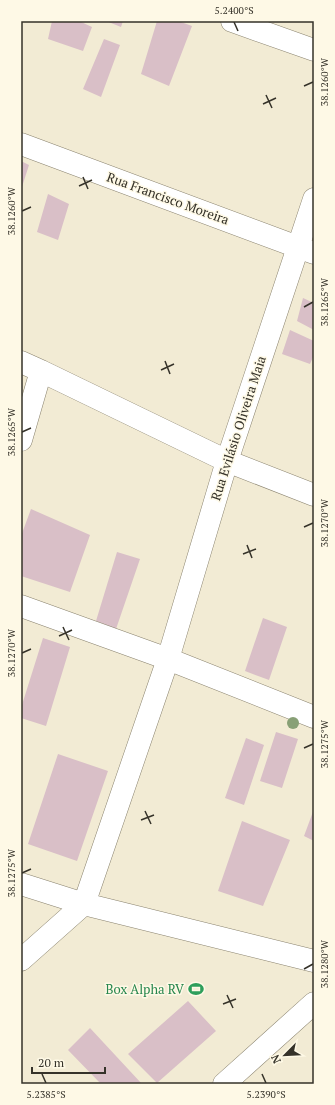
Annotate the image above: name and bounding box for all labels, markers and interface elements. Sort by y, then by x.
text: 5.2400°S [214,4,254,17]
text: 38.1260°W [318,57,331,106]
street label: Rua Francisco Moreira [104,167,232,229]
text: 38.1260°W [5,186,18,235]
text: 38.1265°W [318,277,331,326]
street label: Rua Evilásio Oliveira Maia [206,353,270,503]
text: 38.1265°W [5,407,18,456]
text: 38.1270°W [318,498,331,547]
text: 38.1270°W [5,628,18,677]
text: 38.1275°W [318,719,331,768]
text: 38.1275°W [5,848,18,897]
text: 38.1280°W [318,939,331,988]
place label: Box Alpha RV [106,980,184,998]
sports icon: Box Alpha RV [187,980,205,998]
north arrow [265,1035,305,1075]
scale bar [32,1049,105,1075]
text: N [268,1052,284,1066]
text: 20 m [38,1055,65,1070]
text: 5.2385°S [26,1088,66,1101]
text: 5.2390°S [246,1088,286,1101]

